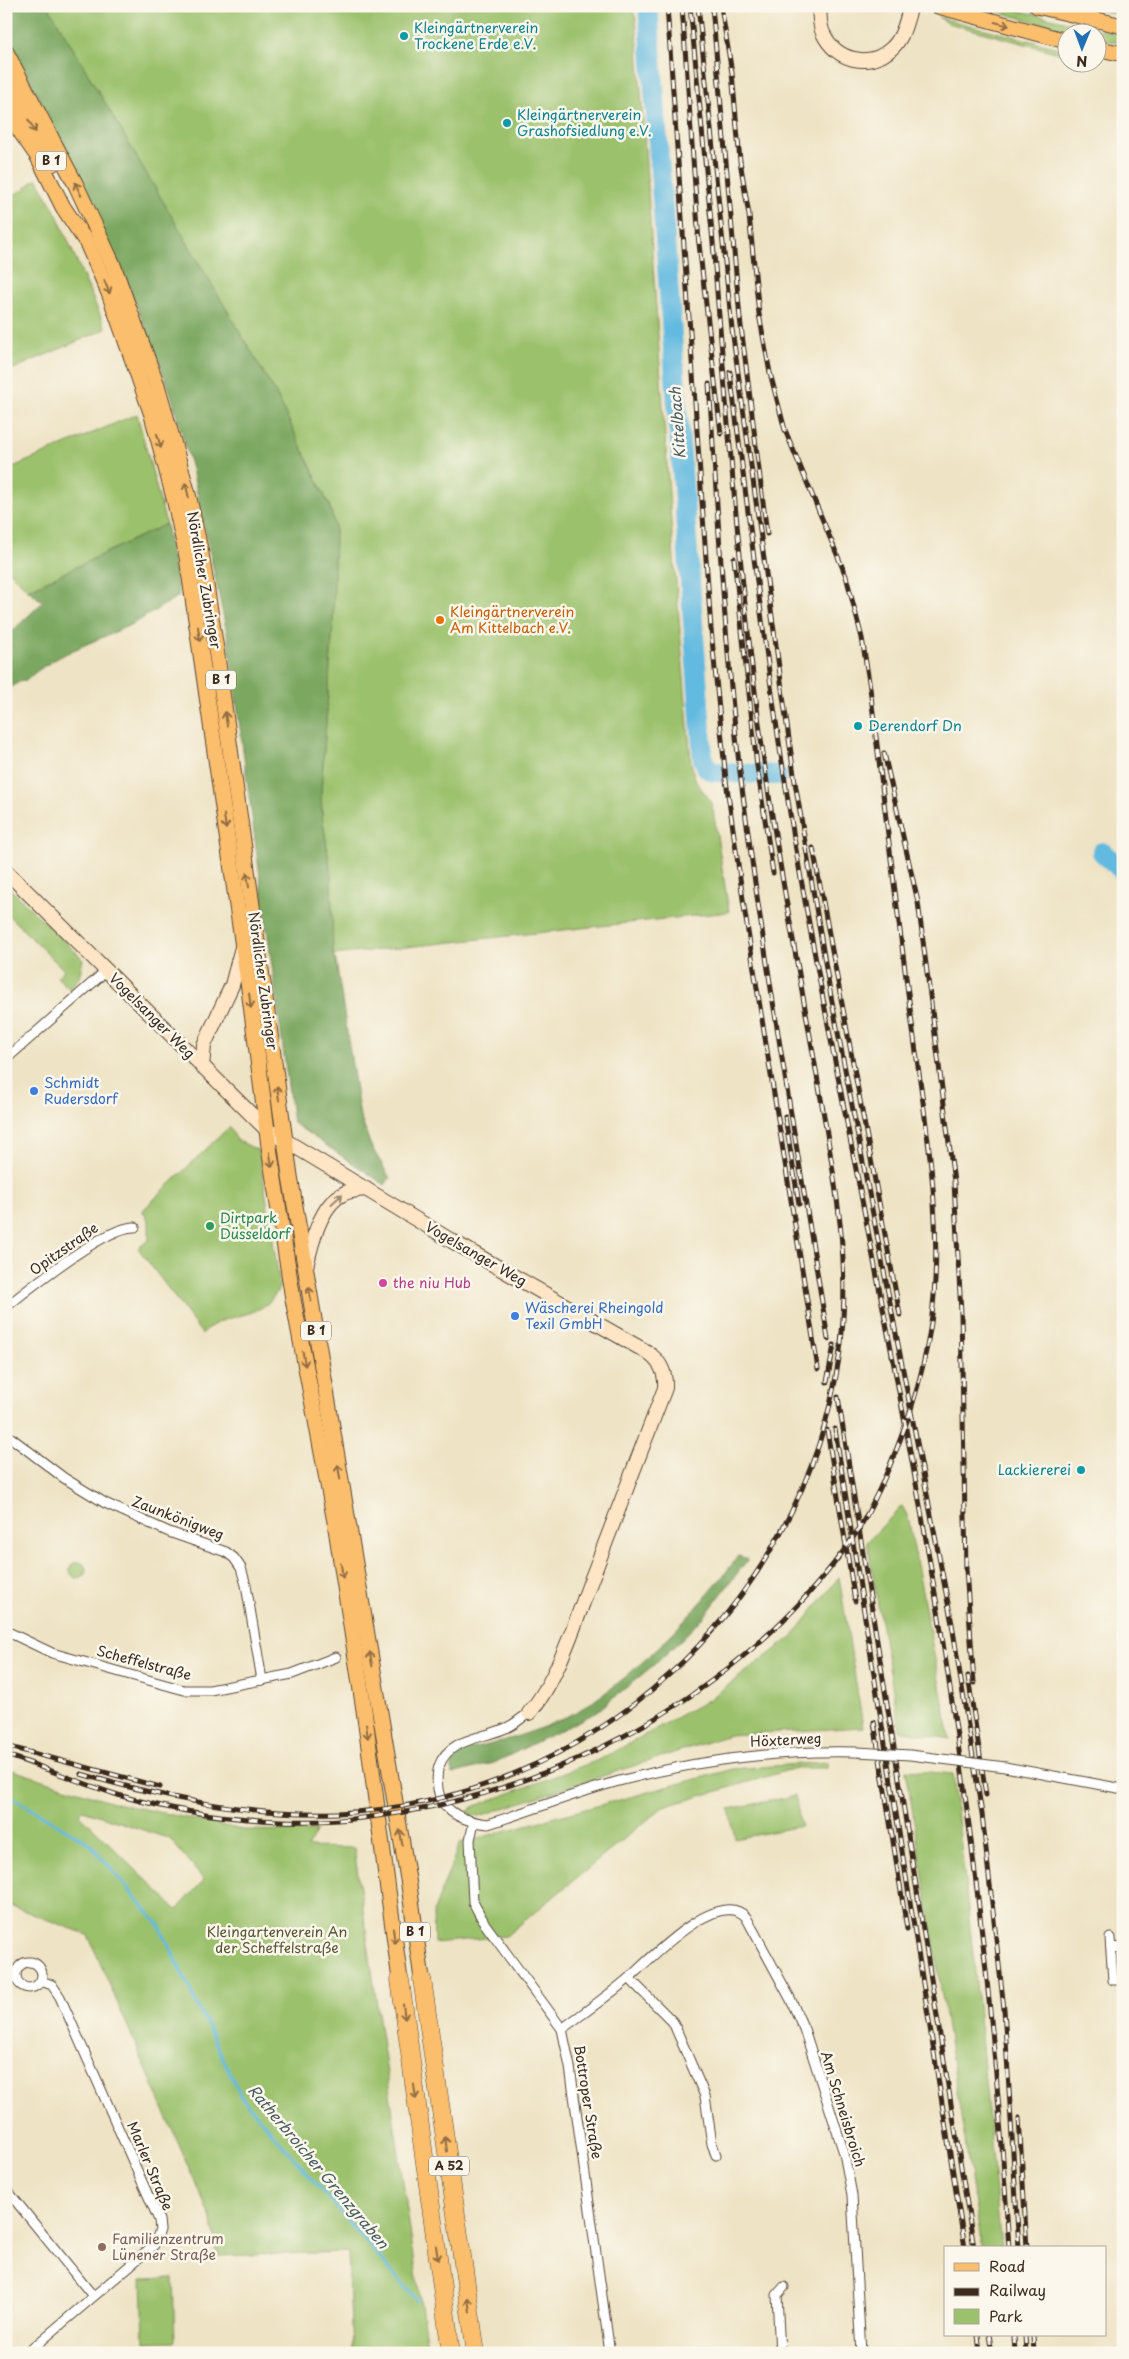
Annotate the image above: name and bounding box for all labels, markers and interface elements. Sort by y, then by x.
place label: Kleingärtnerverein Trockene Erde e.V. [414,17,538,54]
one-way arrow [994,20,1010,29]
north arrow [1056,22,1106,72]
marker: Kleingärtnerverein Trockene Erde e.V. [398,30,410,42]
text: N [1076,51,1087,72]
place label: Kleingärtnerverein Grashofsiedlung e.V. [517,104,652,141]
marker: Kleingärtnerverein Grashofsiedlung e.V. [501,117,513,129]
one-way arrow [27,118,37,132]
road number: B 1 [36,152,66,170]
one-way arrow [73,182,82,197]
one-way arrow [102,279,112,294]
water label: Kittelbach [663,386,690,460]
one-way arrow [155,433,165,449]
one-way arrow [182,483,191,499]
street label: Nördlicher Zubringer [182,509,227,651]
place label: Kleingärtnerverein Am Kittelbach e.V. [450,601,574,638]
marker: Kleingärtnerverein Am Kittelbach e.V. [434,614,446,626]
one-way arrow [194,626,204,642]
road number: B 1 [206,670,236,690]
one-way arrow [221,712,231,728]
place label: Derendorf Dn [868,715,962,736]
marker: Derendorf Dn [852,720,864,732]
one-way arrow [220,814,230,830]
one-way arrow [243,872,253,888]
street label: Nördlicher Zubringer [243,910,284,1052]
street label: Vogelsanger Weg [105,968,200,1063]
one-way arrow [245,992,255,1008]
place label: Schmidt Rudersdorf [44,1072,119,1109]
marker: Schmidt Rudersdorf [28,1085,40,1097]
one-way arrow [273,1085,283,1101]
one-way arrow [266,1151,276,1167]
one-way arrow [331,1193,344,1205]
place label: Dirtpark Düsseldorf [220,1207,292,1244]
street label: Vogelsanger Weg [422,1216,531,1291]
street label: Opitzstraße [25,1217,102,1280]
marker: Dirtpark Düsseldorf [204,1220,216,1232]
place label: the niu Hub [393,1272,471,1293]
marker: the niu Hub [377,1277,389,1289]
one-way arrow [305,1287,314,1303]
place label: Wäscherei Rheingold Texil GmbH [525,1297,664,1334]
marker: Wäscherei Rheingold Texil GmbH [509,1310,521,1322]
road number: B 1 [301,1322,331,1340]
one-way arrow [300,1350,310,1366]
place label: Lackiererei [998,1459,1071,1480]
one-way arrow [334,1464,344,1480]
marker: Lackiererei [1075,1464,1087,1476]
street label: Zaunkönigweg [129,1490,227,1545]
one-way arrow [338,1562,348,1578]
street label: Scheffelstraße [95,1640,194,1685]
one-way arrow [366,1652,376,1668]
one-way arrow [362,1723,372,1739]
street label: Höxterweg [750,1727,822,1752]
one-way arrow [395,1829,405,1845]
park label: Kleingartenverein An der Scheffelstraße [207,1921,347,1958]
road number: B 1 [400,1922,430,1941]
one-way arrow [389,1928,399,1944]
one-way arrow [399,2004,409,2020]
street label: Bottroper Straße [569,2043,608,2160]
street label: Am Schneisbroich [816,2048,871,2169]
water label: Ratherbroicher Grenzgraben [243,2079,395,2254]
one-way arrow [410,2084,420,2100]
street label: Marler Straße [122,2118,179,2214]
one-way arrow [441,2136,451,2152]
road number: A 52 [429,2156,469,2176]
place label: Familienzentrum Lünener Straße [112,2228,224,2265]
marker: Familienzentrum Lünener Straße [96,2241,108,2253]
one-way arrow [432,2245,442,2261]
legend [944,2246,1106,2336]
text: Road [989,2254,1025,2277]
text: Railway [989,2278,1046,2301]
one-way arrow [464,2297,474,2313]
text: Park [989,2304,1023,2327]

